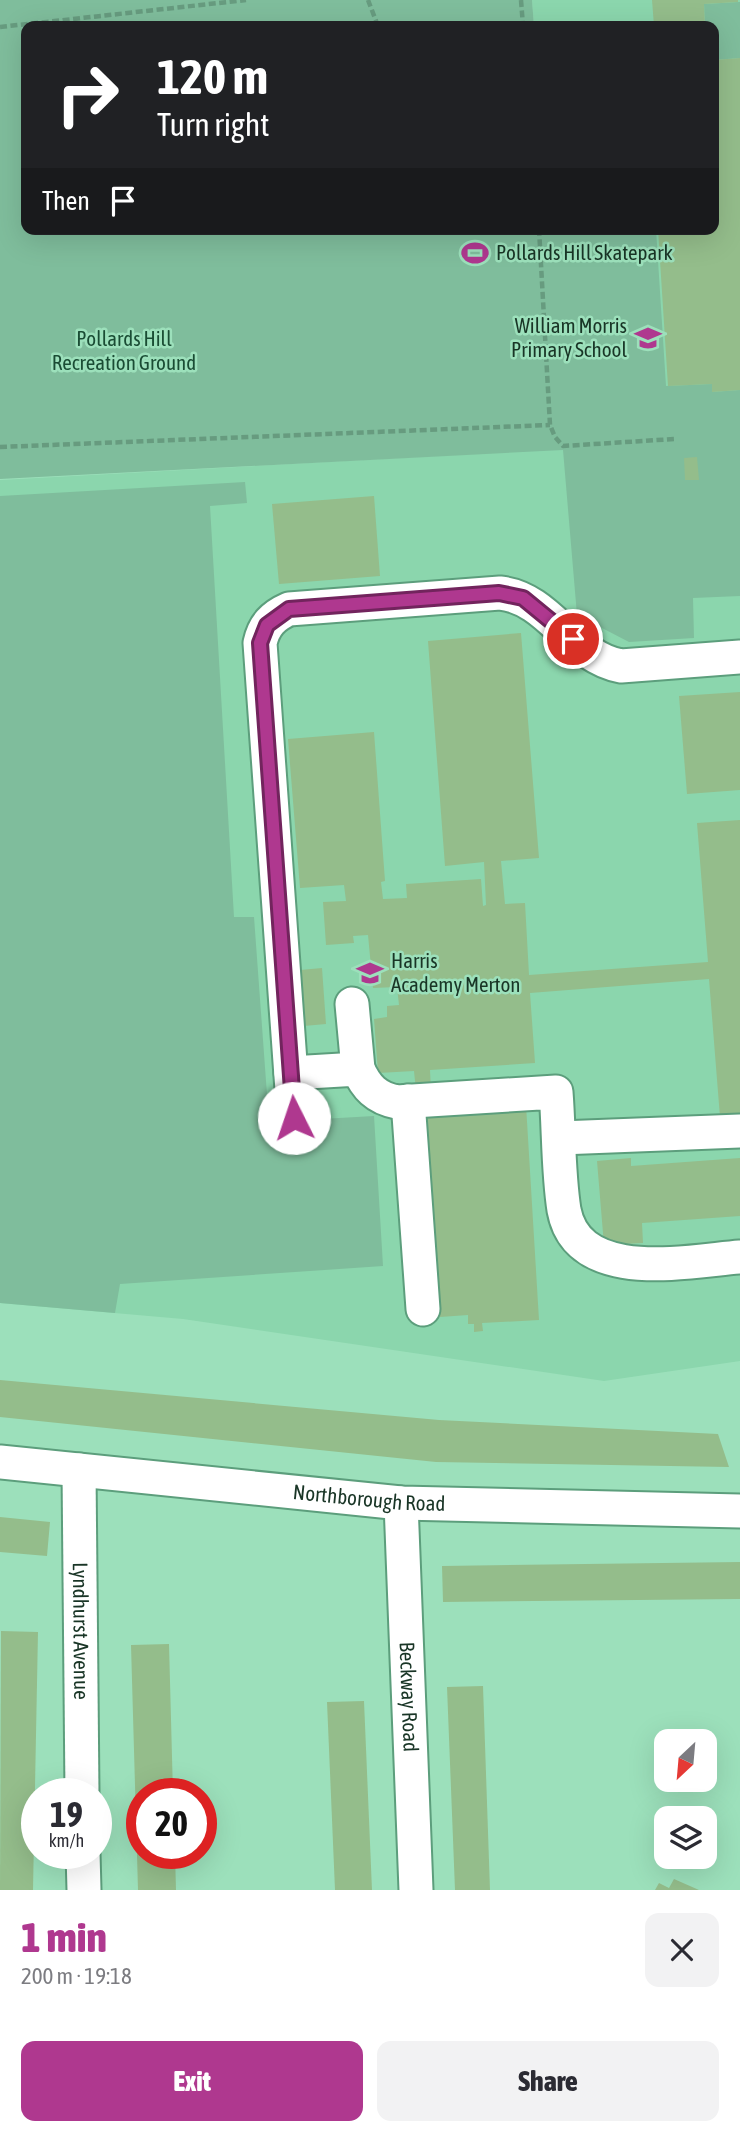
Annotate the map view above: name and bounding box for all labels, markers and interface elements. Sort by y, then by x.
text: 120 m [157,48,268,104]
icon: right [42,49,133,140]
text: Turn right [157,106,270,143]
icon: arrive [104,182,142,220]
text: Then [42,186,90,216]
sports icon: Pollards Hill Skatepark [460,238,490,268]
place label: Pollards Hill Skatepark [496,240,673,264]
place label: William Morris Primary School [511,313,627,361]
school or university icon: William Morris Primary School [633,323,663,353]
park label: Pollards Hill Recreation Ground [52,326,196,374]
pin [543,609,603,669]
icon: arrive [554,620,592,658]
place label: Harris Academy Merton [391,948,520,996]
school or university icon: Harris Academy Merton [355,958,385,988]
position arrow [257,1081,331,1155]
street label: Northborough Road [292,1479,446,1515]
street label: Lyndhurst Avenue [69,1562,94,1700]
street label: Beckway Road [395,1641,424,1752]
north arrow [654,1729,718,1792]
map controls [654,1729,717,1869]
speed limit sign: 20 [126,1778,217,1869]
text: 19 [50,1794,83,1834]
button: layers [654,1806,717,1869]
text: km/h [49,1830,84,1851]
text: 1 min [21,1913,107,1961]
button: close [645,1913,719,1987]
text: 200 m · 19:18 [21,1963,132,1989]
button: Exit [21,2041,363,2121]
button: Share [377,2041,719,2121]

